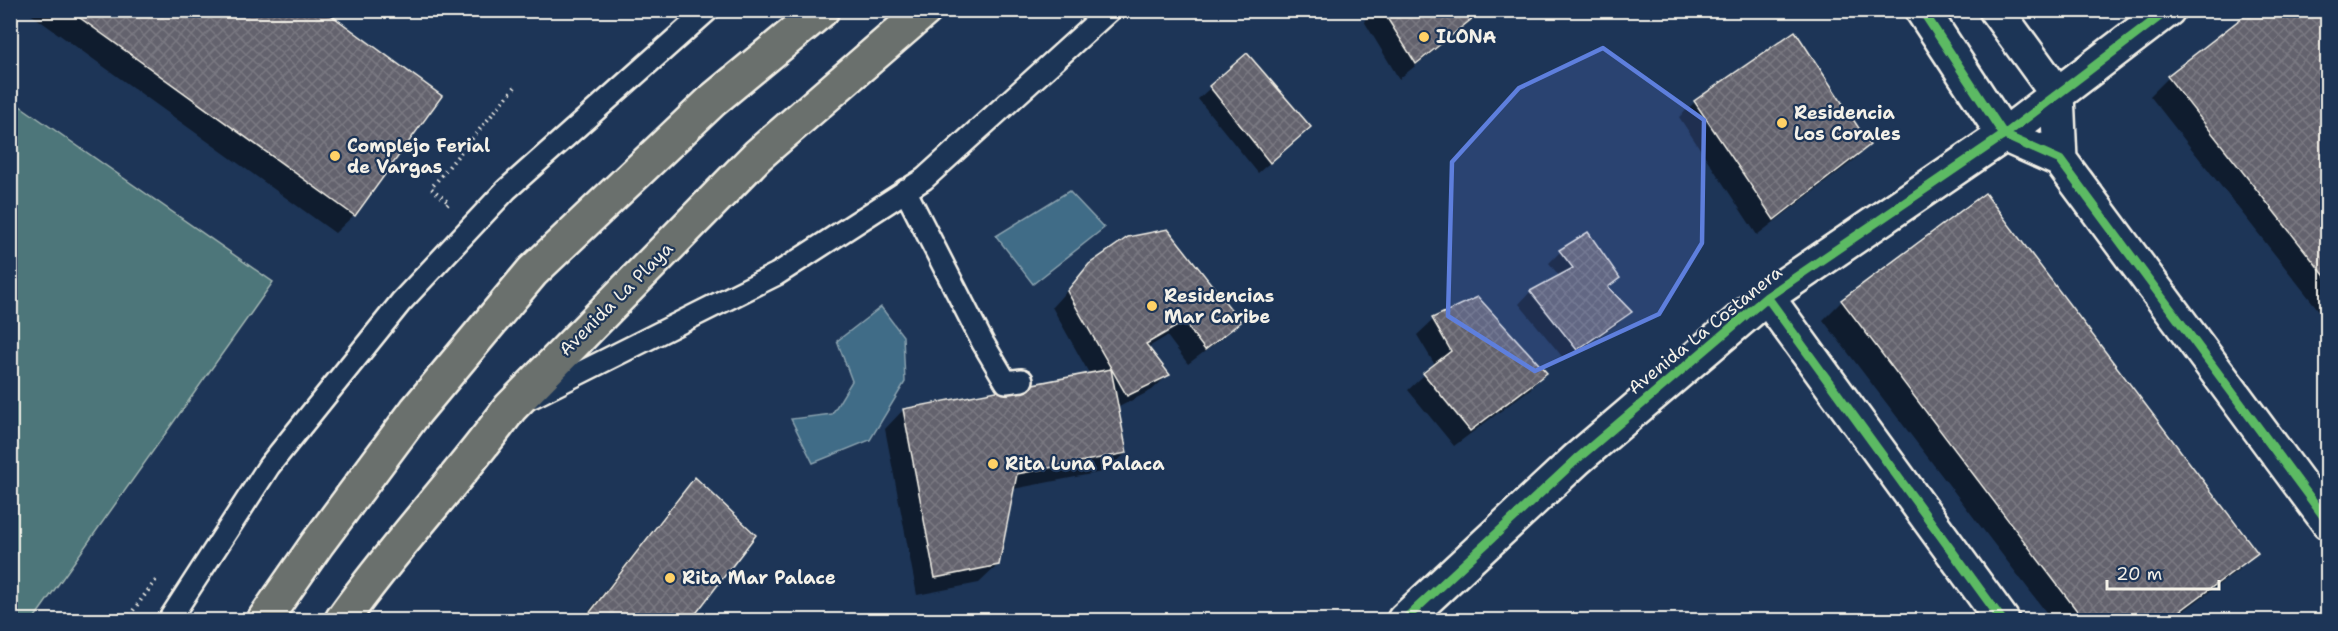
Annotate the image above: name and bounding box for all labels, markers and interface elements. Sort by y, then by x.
place label: ILONA [1436,25,1497,49]
marker: ILONA [1417,30,1431,44]
place label: Residencia Los Corales [1794,101,1901,146]
marker: Residencia Los Corales [1775,116,1789,130]
place label: Complejo Ferial de Vargas [347,134,490,179]
marker: Complejo Ferial de Vargas [328,149,342,163]
street label: Avenida La Playa [554,237,678,361]
street label: Avenida La Costanera [1623,260,1787,400]
place label: Residencias Mar Caribe [1164,284,1274,329]
marker: Residencias Mar Caribe [1145,299,1159,313]
place label: Rita Luna Palaca [1005,452,1165,476]
marker: Rita Luna Palaca [986,457,1000,471]
scale bar [2107,553,2220,591]
text: 20 m [2116,562,2162,586]
place label: Rita Mar Palace [682,566,836,590]
marker: Rita Mar Palace [663,571,677,585]

